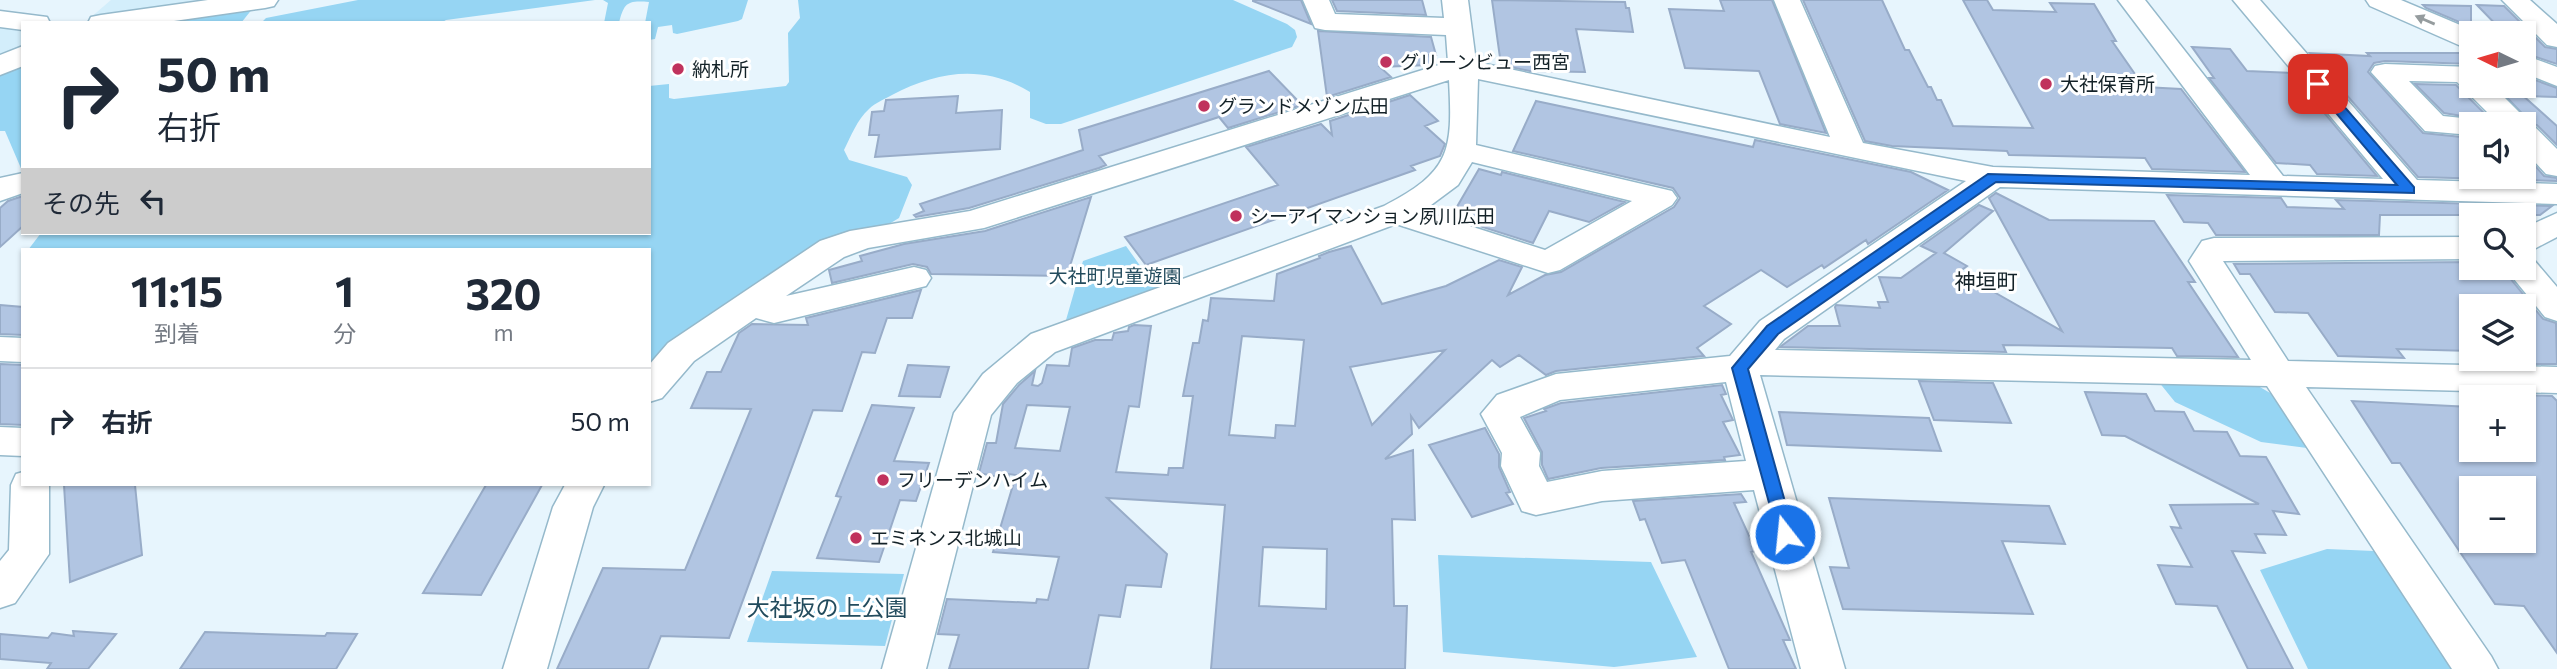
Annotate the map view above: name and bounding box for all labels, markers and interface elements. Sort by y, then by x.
one-way arrow [2415,14,2435,26]
north arrow [2459,21,2536,98]
map controls [2459,21,2536,553]
text: 50 m [157,42,270,102]
icon: right [42,49,133,140]
place label: グリーンビュー西宮 [1400,50,1570,73]
marker: グリーンビュー西宮 [1378,54,1394,70]
pin [2288,54,2348,114]
place label: 納札所 [692,57,749,80]
marker: 納札所 [670,61,686,77]
icon: arrive [2299,65,2337,103]
place label: 大社保育所 [2060,72,2155,95]
marker: 大社保育所 [2038,76,2054,92]
place label: グランドメゾン広田 [1218,94,1389,117]
marker: グランドメゾン広田 [1196,98,1212,114]
text: 右折 [157,106,221,146]
button: sound [2459,112,2536,189]
icon: left [134,182,172,220]
text: その先 [42,187,120,218]
button: search [2459,203,2536,280]
place label: シーアイマンション夙川広田 [1250,204,1495,227]
marker: シーアイマンション夙川広田 [1228,208,1244,224]
text: 11:15 [131,264,223,316]
text: 1 [335,264,354,316]
park label: 大社町児童遊園 [1048,264,1182,287]
text: 320 [466,267,541,319]
district label: 神垣町 [1955,268,2018,293]
button: layers [2459,294,2536,371]
text: m [493,318,514,346]
text: 到着 [154,319,200,347]
text: 分 [333,319,356,347]
button: + [2459,385,2536,462]
icon: right [42,402,80,440]
text: 50 m [570,405,630,436]
text: 右折 [101,406,153,437]
place label: フリーデンハイム [897,468,1048,491]
marker: フリーデンハイム [875,472,891,488]
button: − [2459,476,2536,553]
position arrow [1748,497,1822,571]
place label: エミネンス北城山 [870,526,1022,549]
marker: エミネンス北城山 [848,530,864,546]
park label: 大社坂の上公園 [747,593,908,621]

